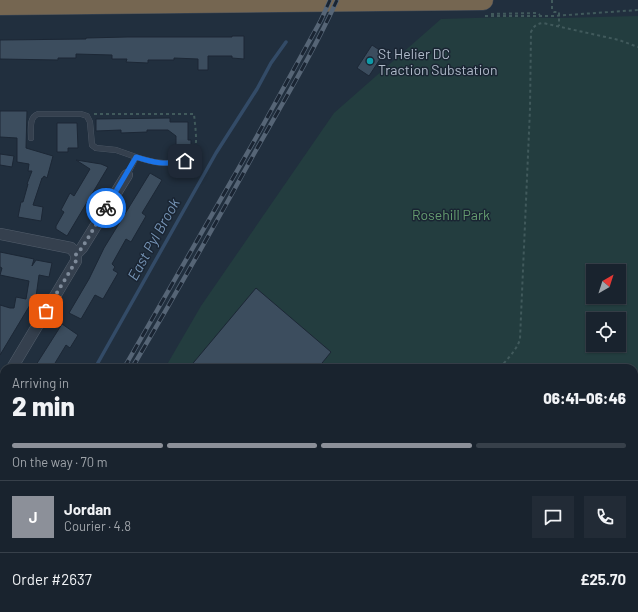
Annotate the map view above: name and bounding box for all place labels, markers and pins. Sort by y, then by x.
place label: St Helier DC Traction Substation [378,45,497,78]
marker: St Helier DC Traction Substation [365,56,375,66]
pin [168,144,202,178]
pin [29,294,63,328]

